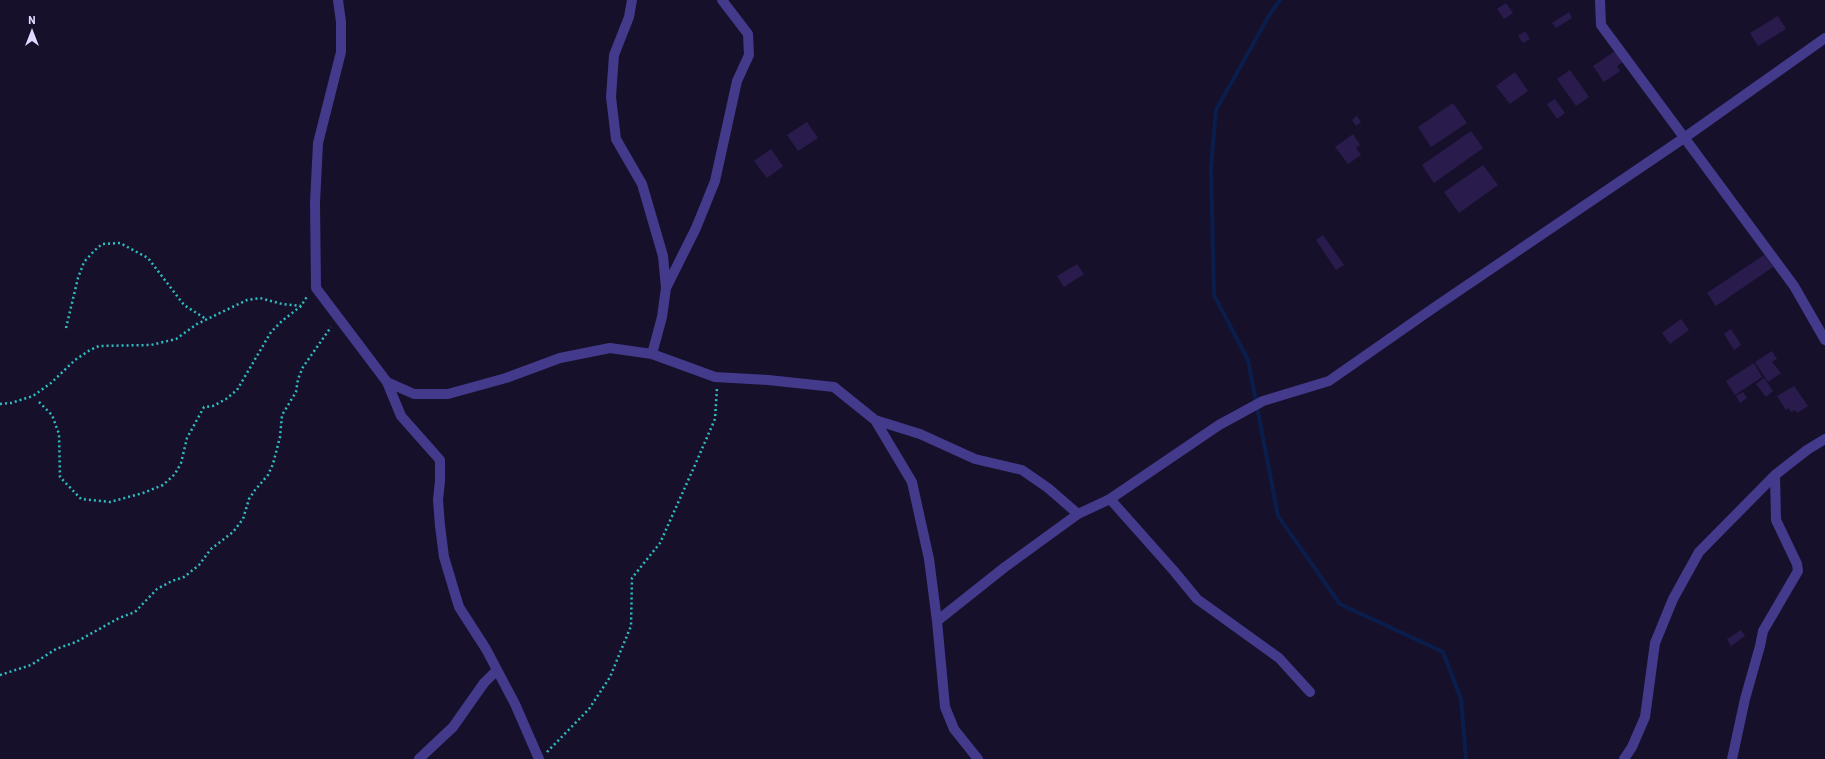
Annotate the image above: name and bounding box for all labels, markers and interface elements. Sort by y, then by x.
north arrow [12,12,52,52]
text: N [28,13,36,26]

